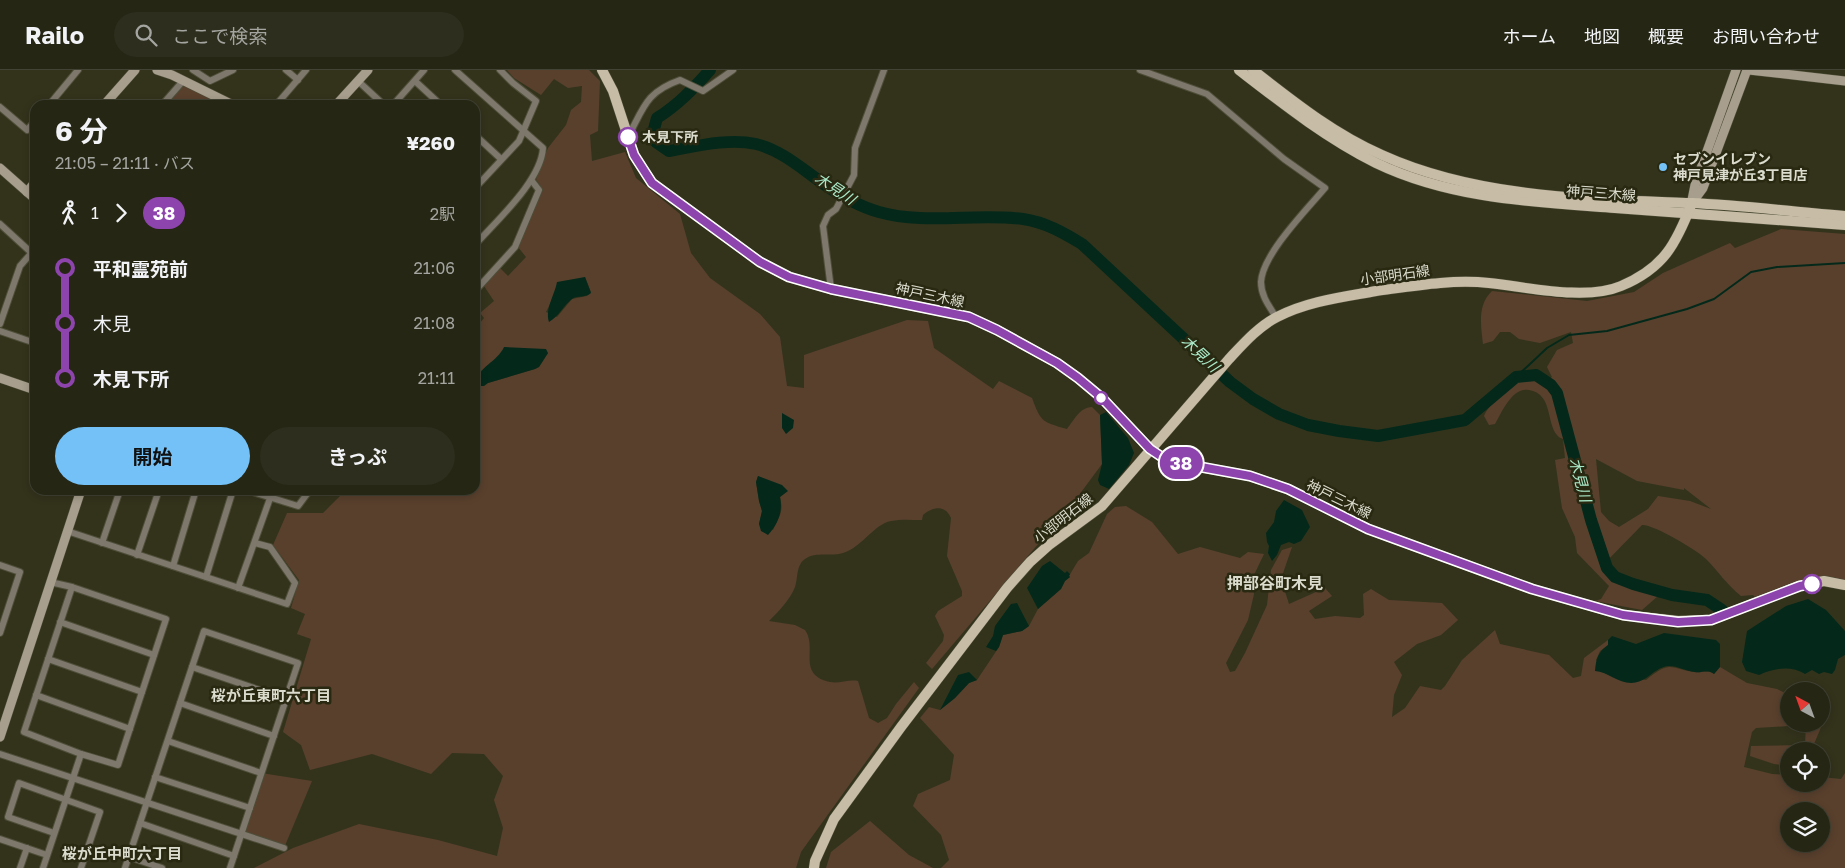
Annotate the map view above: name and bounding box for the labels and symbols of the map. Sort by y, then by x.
marker: 木見下所 [618,127,638,147]
place label: 木見下所 [642,128,698,145]
place label: セブンイレブン 神戸見津が丘3丁目店 [1673,150,1808,183]
marker: セブンイレブン 神戸見津が丘3丁目店 [1657,161,1669,173]
water label: 木見川 [812,168,861,209]
street label: 神戸三木線 [1566,182,1637,203]
street label: 小部明石線 [1359,261,1431,288]
street label: 神戸三木線 [894,279,966,310]
water label: 木見川 [1178,331,1225,377]
unlabelled marker [1094,391,1108,405]
line badge: 38 [1158,447,1204,479]
water label: 木見川 [1566,456,1596,506]
street label: 神戸三木線 [1304,476,1374,522]
street label: 小部明石線 [1030,489,1096,546]
district label: 押部谷町木見 [1227,573,1323,593]
unlabelled marker [1802,574,1822,594]
north arrow [1780,682,1830,732]
district label: 桜が丘東町六丁目 [211,686,331,704]
district label: 桜が丘中町六丁目 [62,844,182,862]

